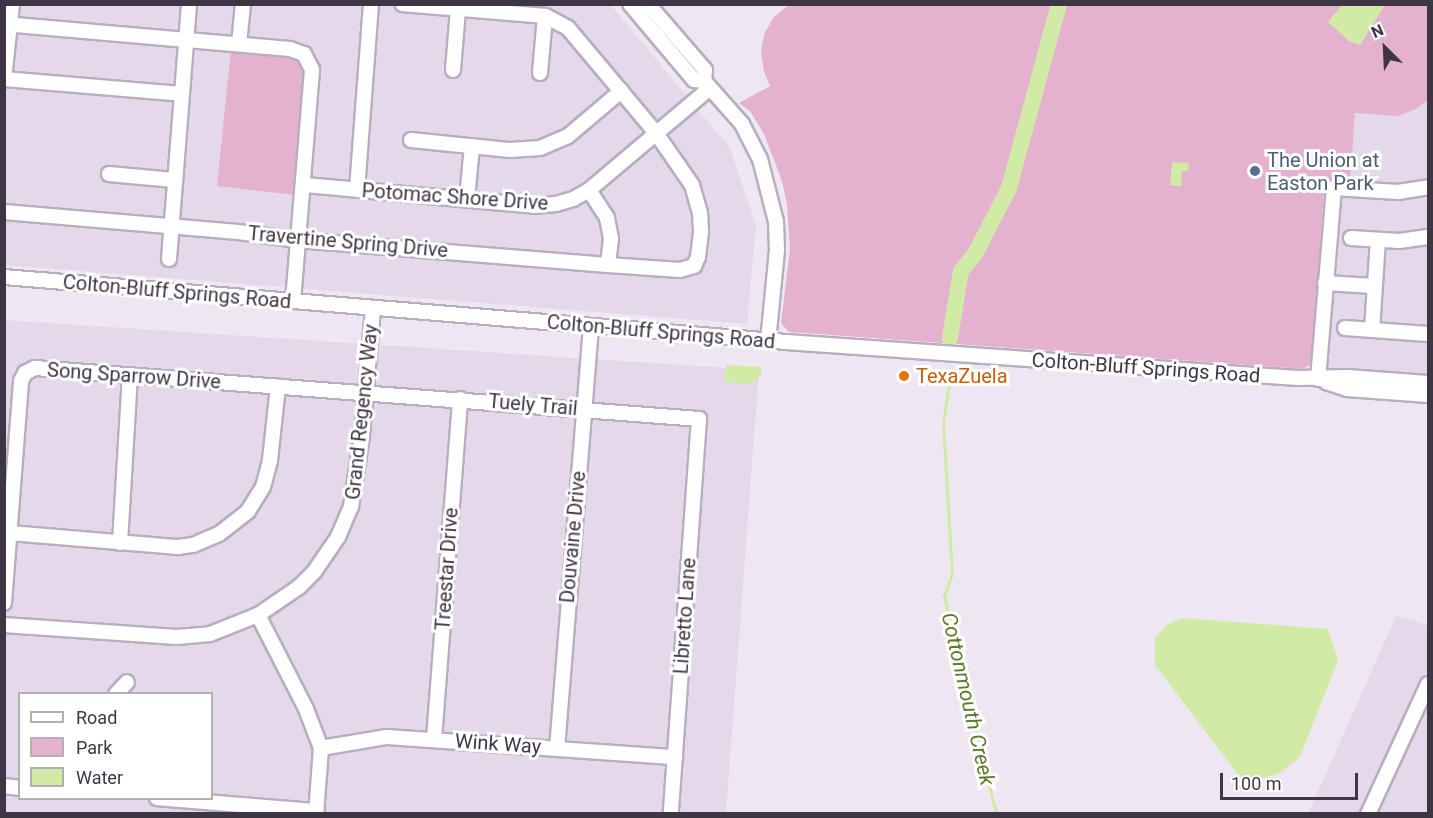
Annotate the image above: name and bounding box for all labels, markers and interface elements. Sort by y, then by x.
north arrow [1355,18,1415,78]
text: N [1368,20,1386,42]
place label: The Union at Easton Park [1267,148,1379,195]
marker: The Union at Easton Park [1248,164,1262,178]
street label: Potomac Shore Drive [361,179,549,215]
street label: Travertine Spring Drive [247,221,449,263]
street label: Colton-Bluff Springs Road [62,270,292,314]
street label: Colton-Bluff Springs Road [546,310,776,354]
street label: Grand Regency Way [341,323,383,501]
street label: Colton-Bluff Springs Road [1031,348,1261,388]
street label: Song Sparrow Drive [46,358,222,394]
place label: TexaZuela [916,364,1008,388]
marker: TexaZuela [897,369,911,383]
street label: Tuely Trail [487,389,579,421]
street label: Douvaine Drive [555,470,591,604]
street label: Treestar Drive [431,507,463,631]
street label: Libretto Lane [669,557,701,675]
water label: Cottonmouth Creek [936,610,1000,788]
legend [18,692,213,800]
text: Road [76,707,117,728]
street label: Wink Way [454,729,542,759]
text: Park [76,737,112,758]
scale bar [1223,761,1361,799]
text: Water [76,767,123,788]
text: 100 m [1231,773,1282,794]

